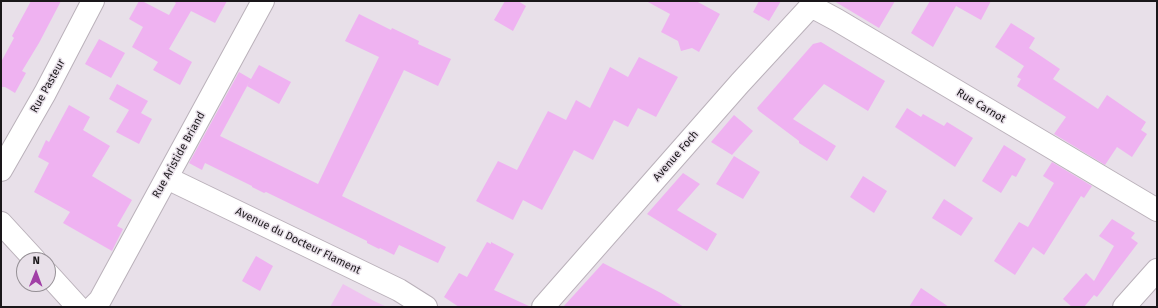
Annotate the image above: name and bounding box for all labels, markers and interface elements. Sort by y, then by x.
street label: Rue Pasteur [28,57,68,115]
street label: Rue Carnot [954,86,1008,126]
street label: Rue Aristide Briand [150,110,208,200]
street label: Avenue Foch [650,128,702,184]
street label: Avenue du Docteur Flament [233,205,363,277]
north arrow [16,252,56,292]
text: N [32,254,40,267]

